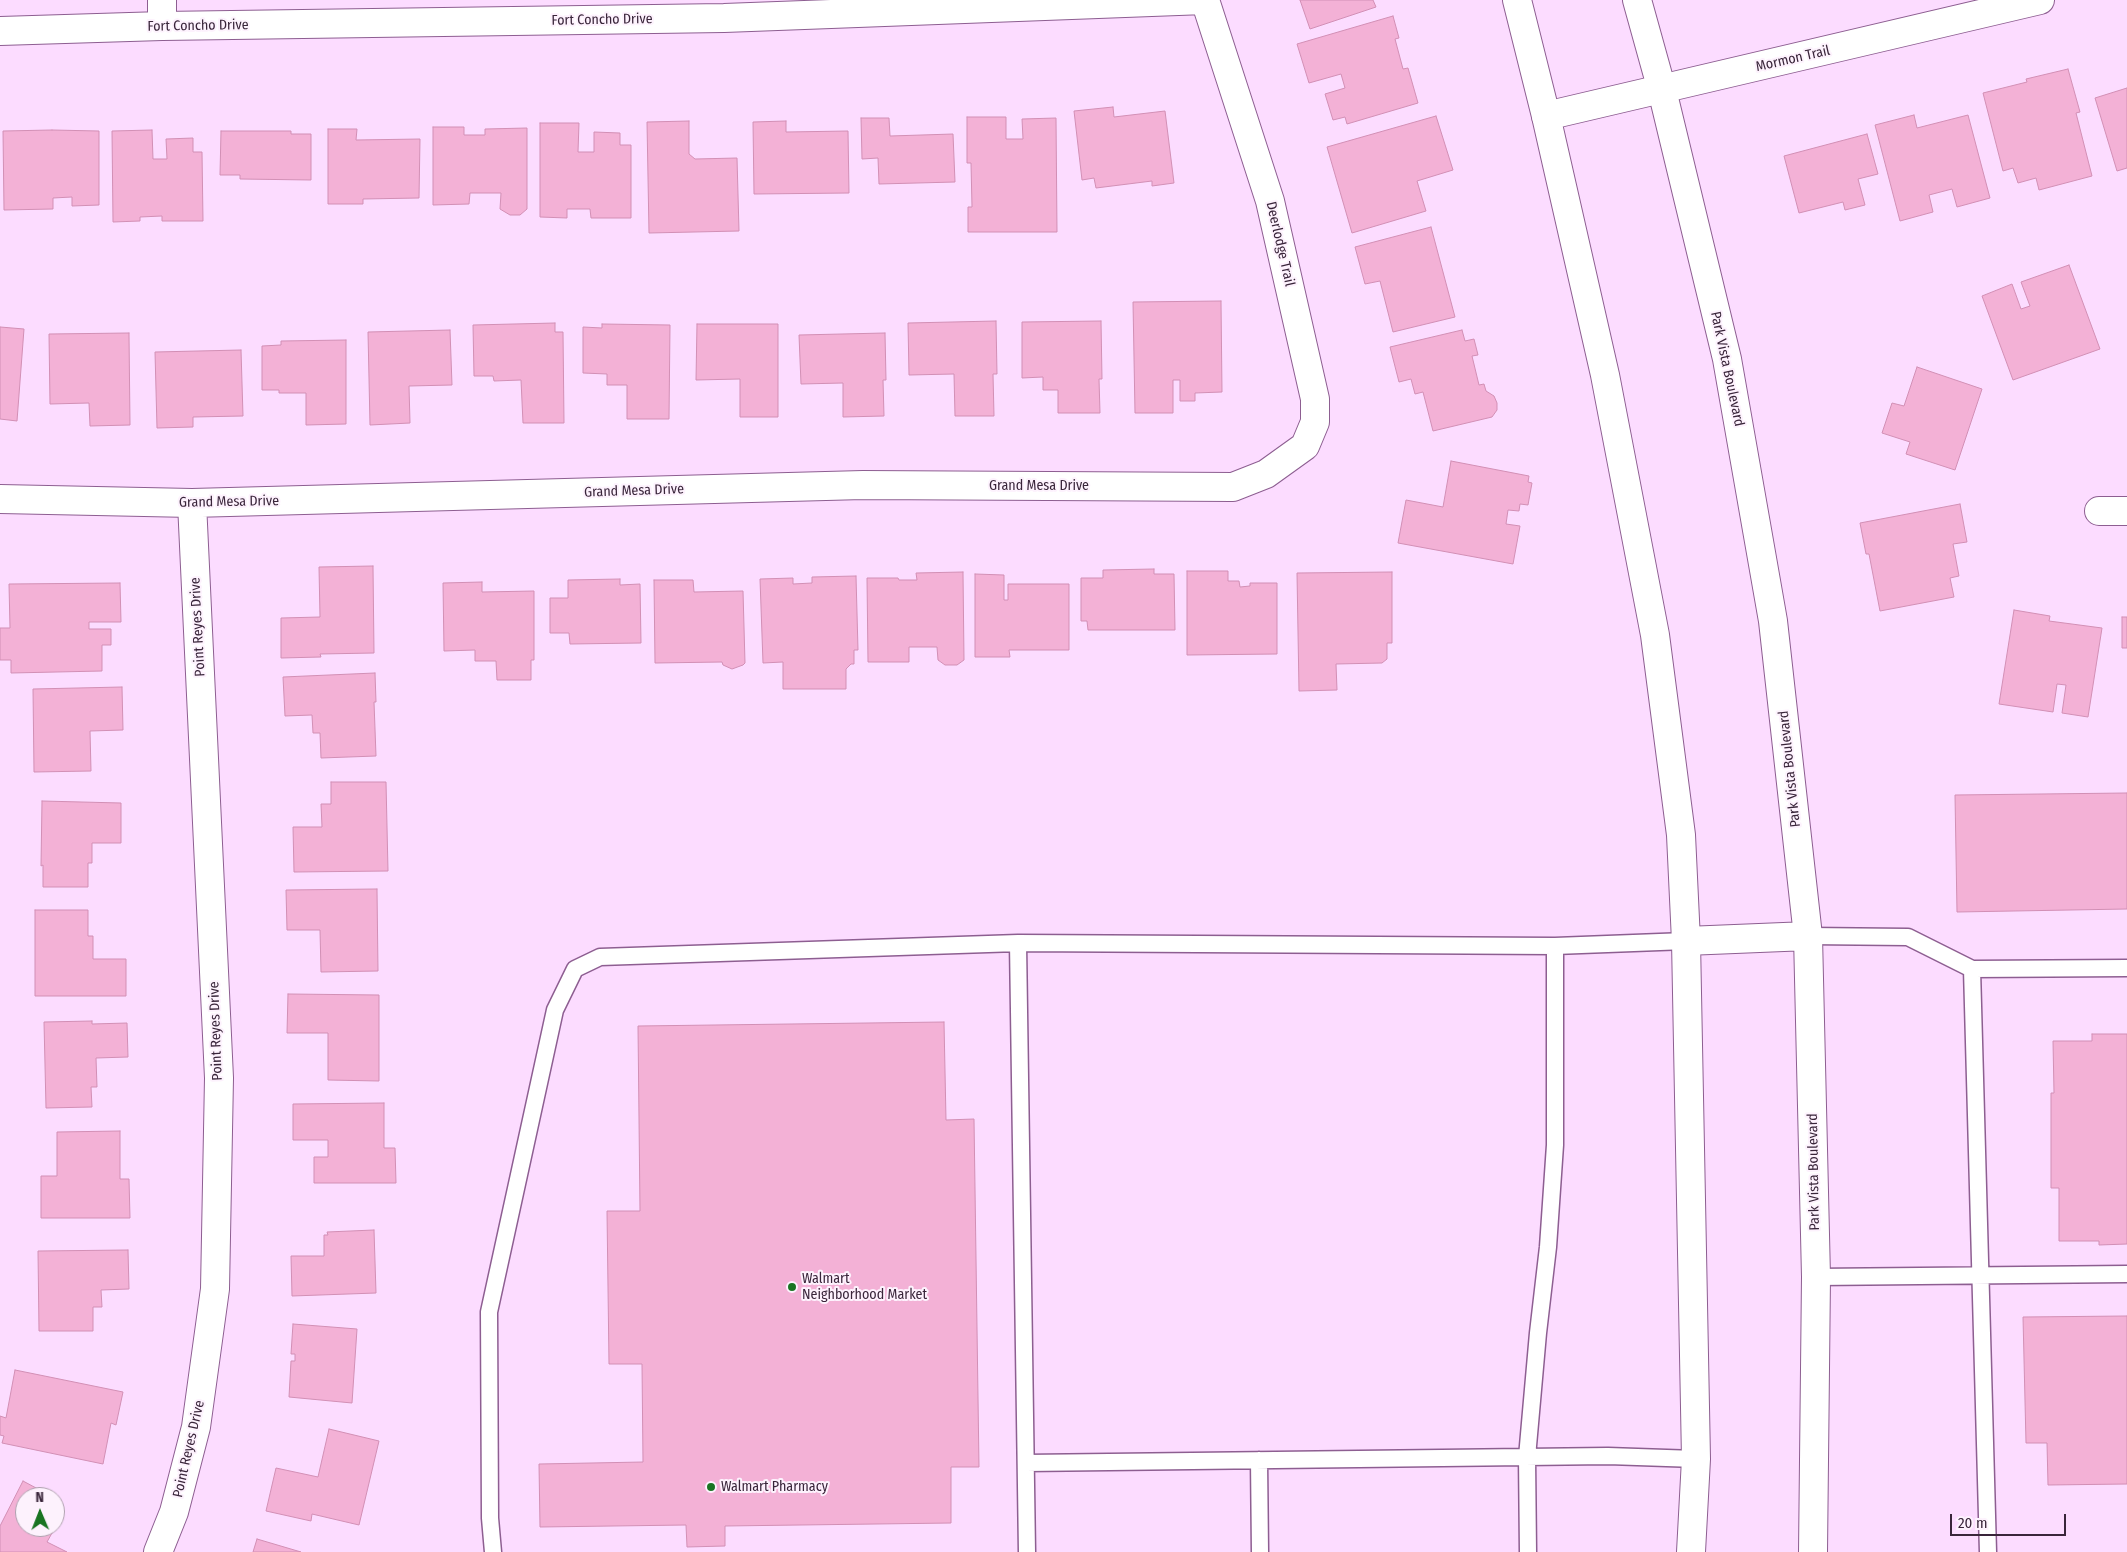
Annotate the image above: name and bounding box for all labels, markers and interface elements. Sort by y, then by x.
street label: Fort Concho Drive [551,11,653,29]
street label: Fort Concho Drive [147,17,249,35]
street label: Mormon Trail [1754,42,1832,76]
street label: Deerlodge Trail [1262,200,1298,288]
street label: Park Vista Boulevard [1707,310,1747,428]
street label: Grand Mesa Drive [989,478,1089,494]
street label: Grand Mesa Drive [584,481,684,501]
street label: Grand Mesa Drive [179,493,279,511]
street label: Point Reyes Drive [187,577,209,677]
street label: Park Vista Boulevard [1776,710,1804,828]
street label: Point Reyes Drive [206,981,226,1081]
street label: Park Vista Boulevard [1805,1113,1823,1231]
place label: Walmart Neighborhood Market [802,1271,927,1304]
marker: Walmart Neighborhood Market [786,1281,798,1293]
street label: Point Reyes Drive [170,1399,208,1499]
place label: Walmart Pharmacy [721,1479,828,1495]
marker: Walmart Pharmacy [705,1481,717,1493]
north arrow [15,1487,65,1537]
text: N [35,1489,44,1506]
scale bar [1952,1504,2068,1536]
text: 20 m [1958,1514,1988,1532]

